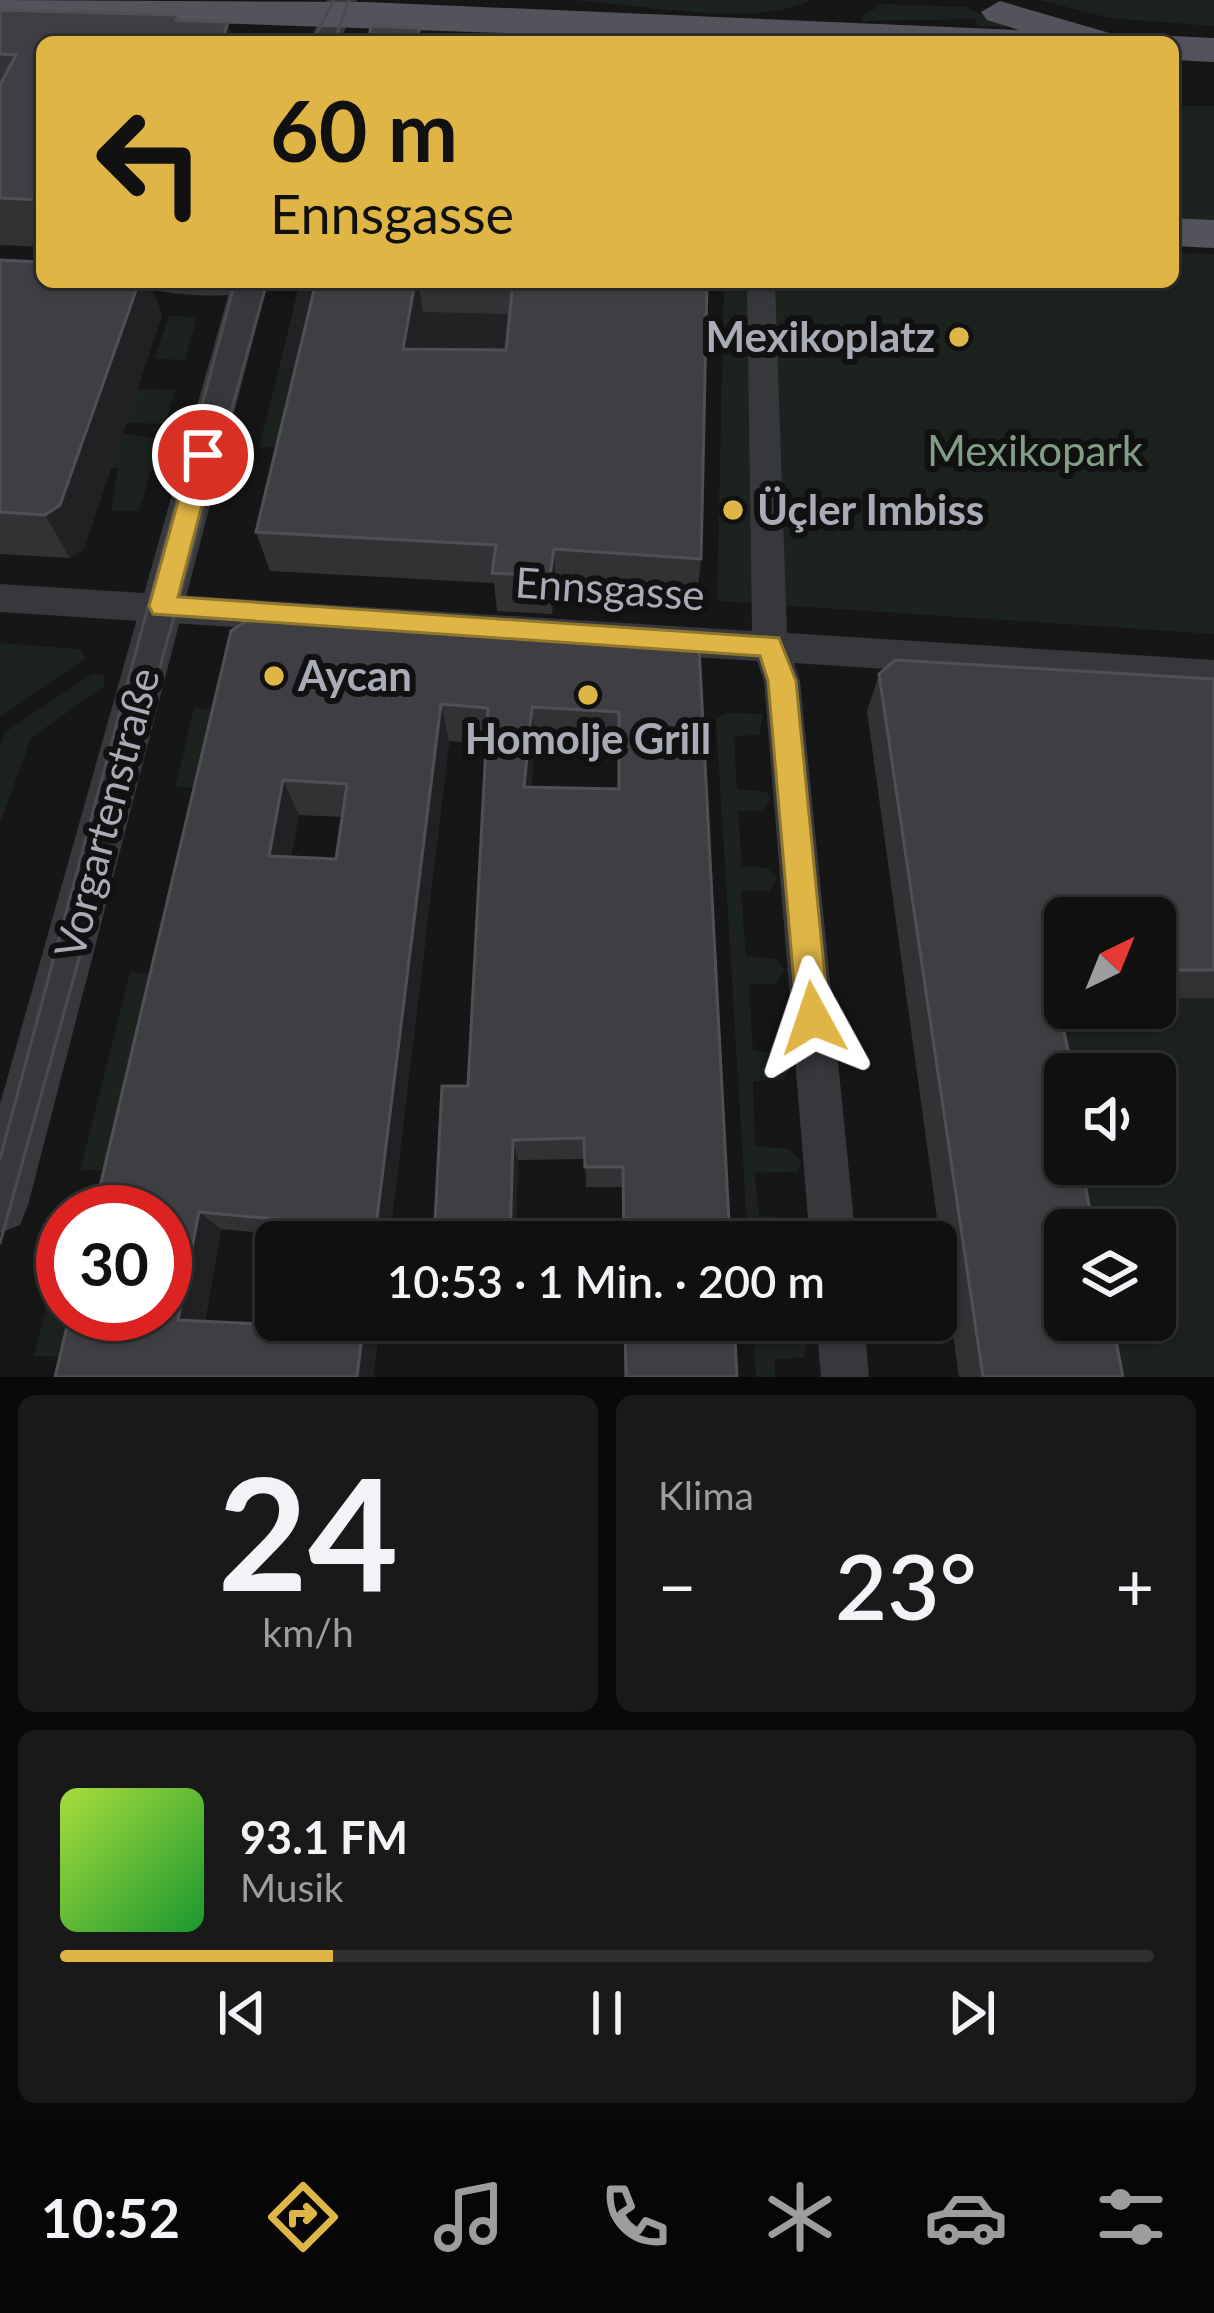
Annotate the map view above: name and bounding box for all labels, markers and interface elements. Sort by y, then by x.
text: 60 m [270,79,458,180]
icon: left [72,84,228,240]
text: Ennsgasse [270,181,514,246]
place label: Mexikoplatz [706,311,935,361]
marker: Mexikoplatz [946,324,972,350]
pin [152,404,254,506]
icon: arrive [170,422,236,488]
park label: Mexikopark [927,425,1144,475]
place label: Üçler Imbiss [757,484,984,534]
marker: Üçler Imbiss [720,497,746,523]
street label: Ennsgasse [514,556,707,620]
place label: Aycan [297,650,412,700]
street label: Vorgartenstraße [43,662,169,963]
marker: Aycan [261,663,287,689]
marker: Homolje Grill [575,682,601,708]
place label: Homolje Grill [465,713,711,763]
north arrow [1044,897,1176,1029]
map controls [1044,897,1176,1341]
position arrow [750,955,876,1081]
button: sound [1044,1053,1176,1185]
speed limit sign: 30 [36,1185,192,1341]
button: layers [1044,1209,1176,1341]
text: 10:53 · 1 Min. · 200 m [387,1254,825,1308]
text: 24 [218,1437,398,1624]
text: Klima [658,1472,754,1518]
text: 23° [835,1531,977,1639]
text: − [658,1546,696,1625]
text: + [1116,1546,1154,1625]
text: km/h [262,1609,354,1655]
text: 93.1 FM [240,1810,408,1864]
text: Musik [240,1864,344,1910]
icon: previous [209,1980,275,2046]
icon: pause [574,1980,640,2046]
icon: next [939,1980,1005,2046]
icon: directions [261,2175,345,2259]
icon: music [427,2175,511,2259]
icon: phone [593,2175,677,2259]
icon: climate [758,2175,842,2259]
icon: car [924,2175,1008,2259]
icon: filters [1089,2175,1173,2259]
text: 10:52 [41,2185,180,2250]

